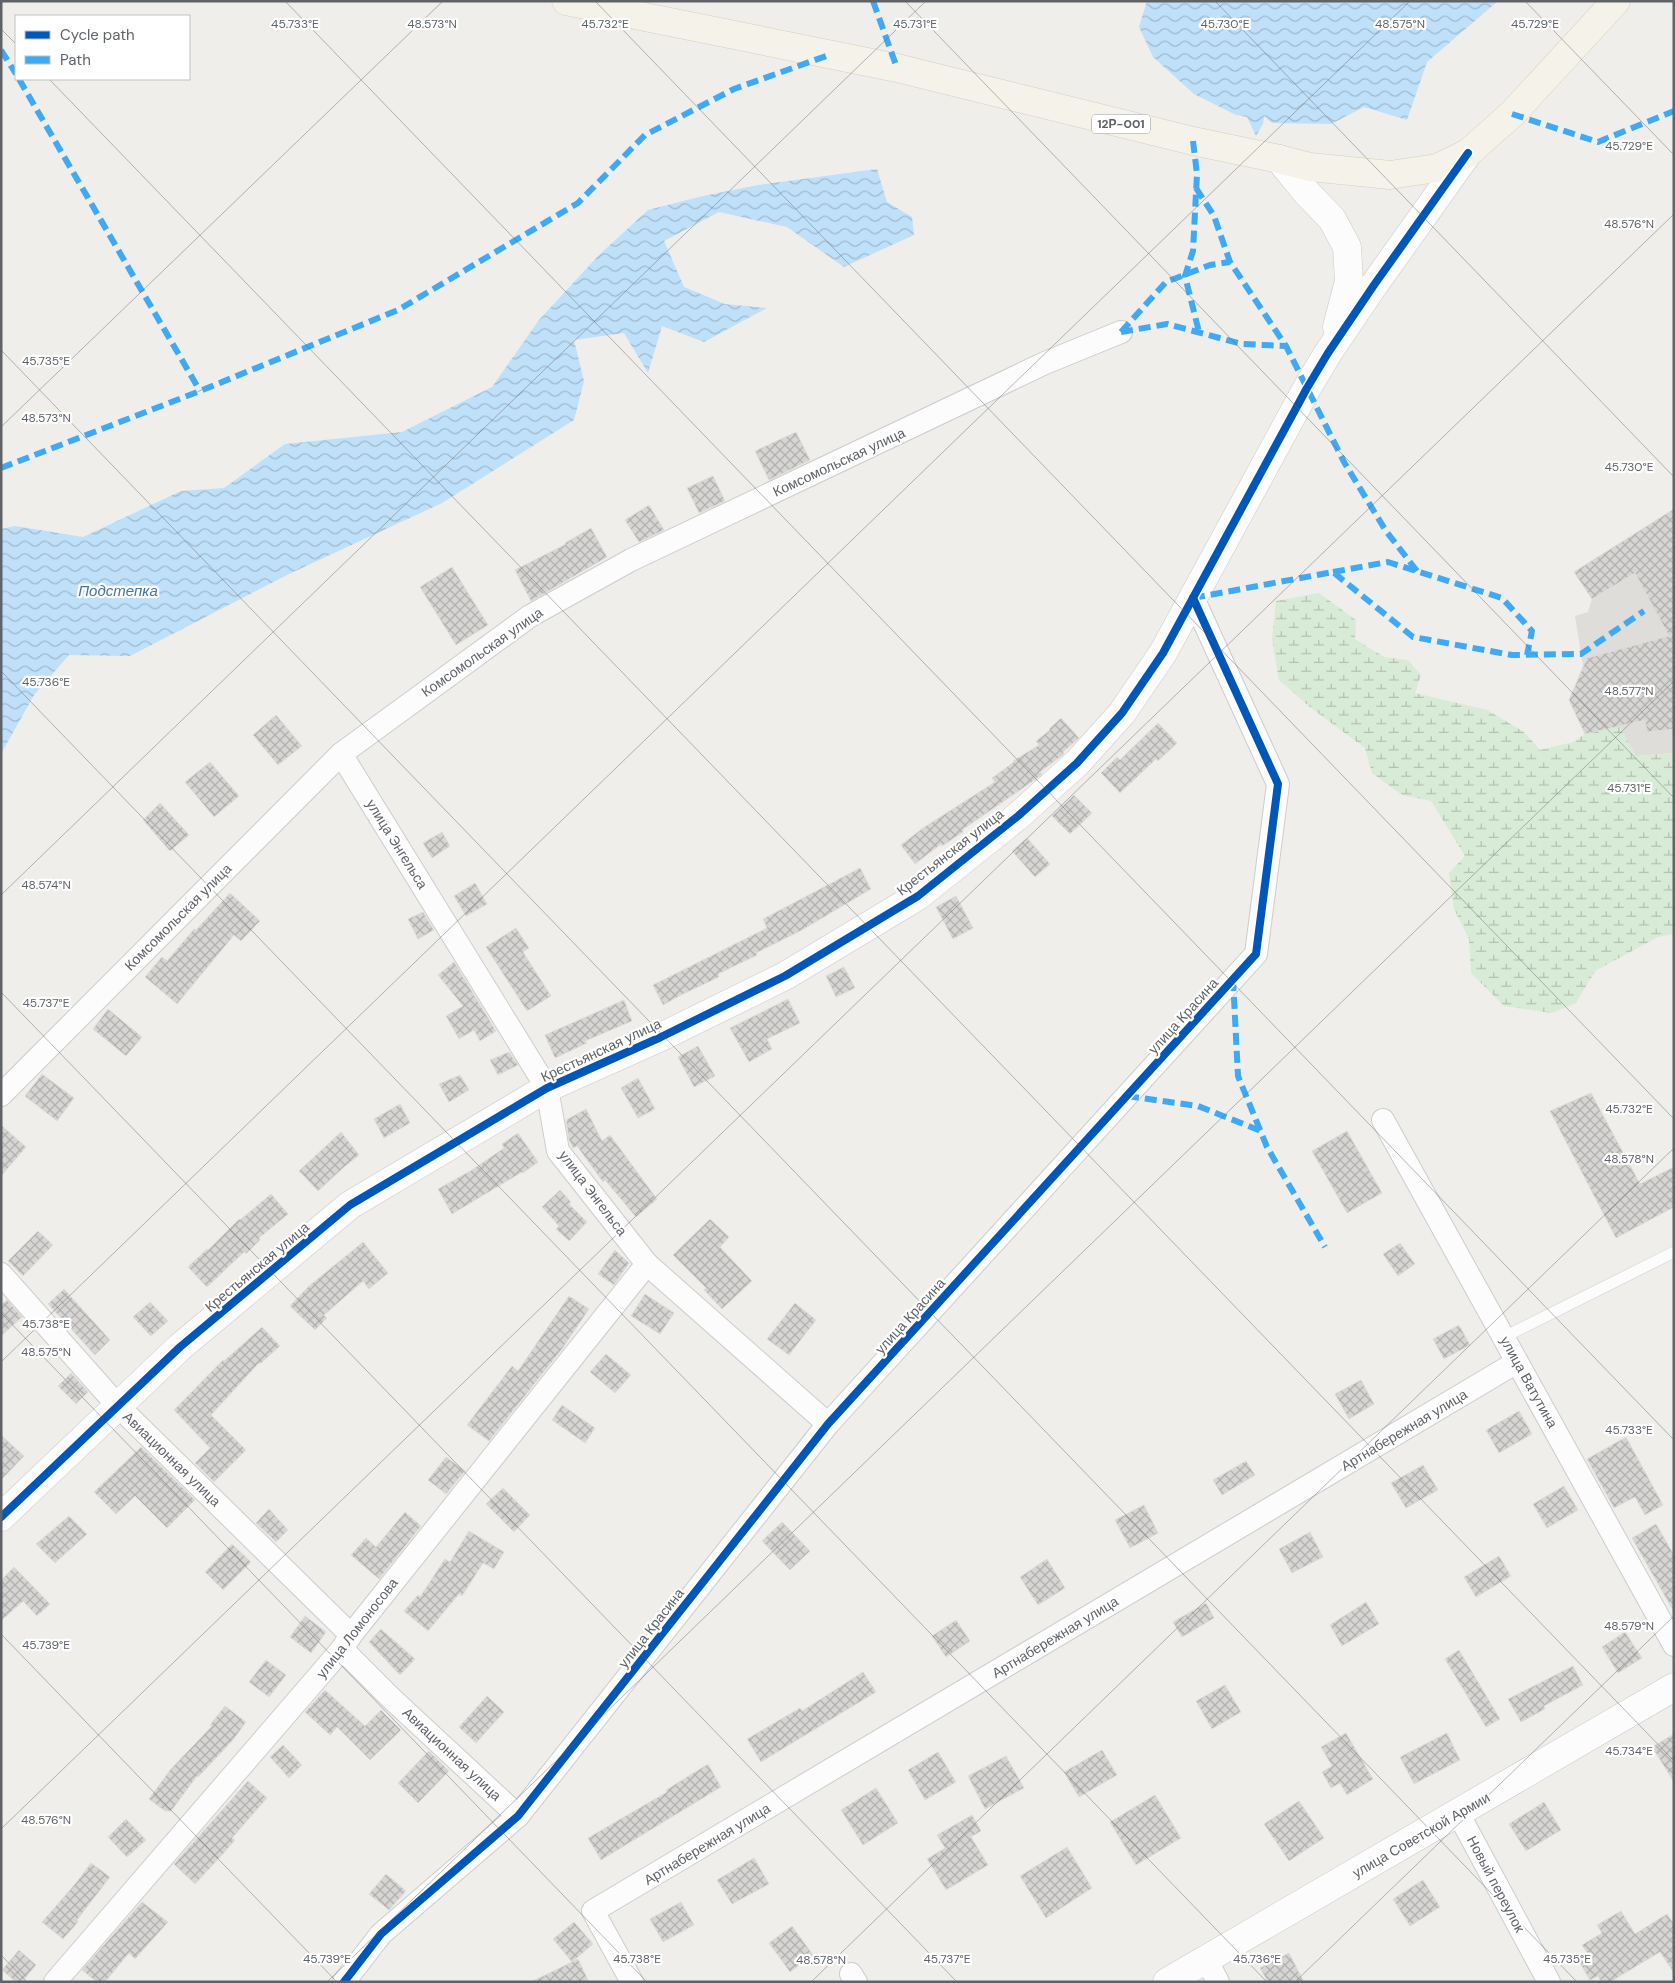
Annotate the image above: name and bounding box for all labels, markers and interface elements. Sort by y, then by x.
legend [15,15,190,80]
text: 45.733°E [271,16,319,32]
text: 48.573°N [407,16,457,32]
text: 45.732°E [581,16,629,32]
text: 45.731°E [893,16,937,32]
text: 45.730°E [1201,16,1250,32]
text: 48.575°N [1375,16,1425,32]
text: 45.729°E [1511,16,1559,32]
text: Cycle path [60,25,135,45]
text: Path [60,50,91,70]
road number: 12Р-001 [1092,115,1150,134]
text: 45.729°E [1605,138,1653,154]
text: 48.576°N [1604,216,1654,232]
text: 45.735°E [22,353,70,369]
text: 48.573°N [21,410,71,426]
street label: Комсомольская улица [770,423,908,501]
text: 45.730°E [1605,459,1654,475]
water label: Подстепка [78,581,158,601]
street label: Комсомольская улица [418,603,546,701]
text: 45.736°E [22,674,70,690]
text: 48.577°N [1604,683,1654,699]
text: 45.731°E [1607,780,1651,796]
street label: улица Энгельса [362,796,432,892]
street label: Крестьянская улица [893,805,1007,899]
street label: Комсомольская улица [121,860,235,974]
text: 48.574°N [21,877,71,893]
street label: улица Красина [1144,974,1222,1058]
text: 45.737°E [23,995,70,1011]
street label: Крестьянская улица [538,1014,664,1086]
text: 45.732°E [1605,1101,1653,1117]
street label: улица Энгельса [555,1147,631,1239]
text: 48.578°N [1604,1151,1654,1167]
street label: Крестьянская улица [201,1218,313,1316]
street label: улица Красина [871,1274,949,1358]
text: 45.738°E [22,1316,70,1332]
street label: улица Ватутина [1496,1333,1562,1431]
text: 48.575°N [21,1344,71,1360]
street label: Артнабережная улица [1337,1385,1471,1475]
street label: Авиационная улица [119,1408,225,1510]
text: 45.733°E [1605,1422,1653,1438]
street label: улица Ломоносова [312,1574,402,1682]
street label: улица Красина [614,1584,688,1671]
street label: Артнабережная улица [988,1592,1122,1682]
text: 48.579°N [1604,1618,1654,1634]
text: 45.739°E [22,1637,70,1653]
street label: Авиационная улица [399,1703,505,1805]
text: 45.734°E [1605,1743,1653,1759]
street label: улица Советской Армии [1349,1788,1493,1882]
street label: Артнабережная улица [640,1799,774,1889]
text: 48.576°N [21,1812,71,1828]
street label: Новый переулок [1463,1833,1529,1936]
text: 45.739°E [303,1951,351,1967]
text: 45.738°E [613,1951,661,1967]
text: 45.737°E [924,1951,971,1967]
text: 45.736°E [1233,1951,1281,1967]
text: 45.735°E [1543,1951,1591,1967]
text: 48.578°N [796,1952,846,1968]

